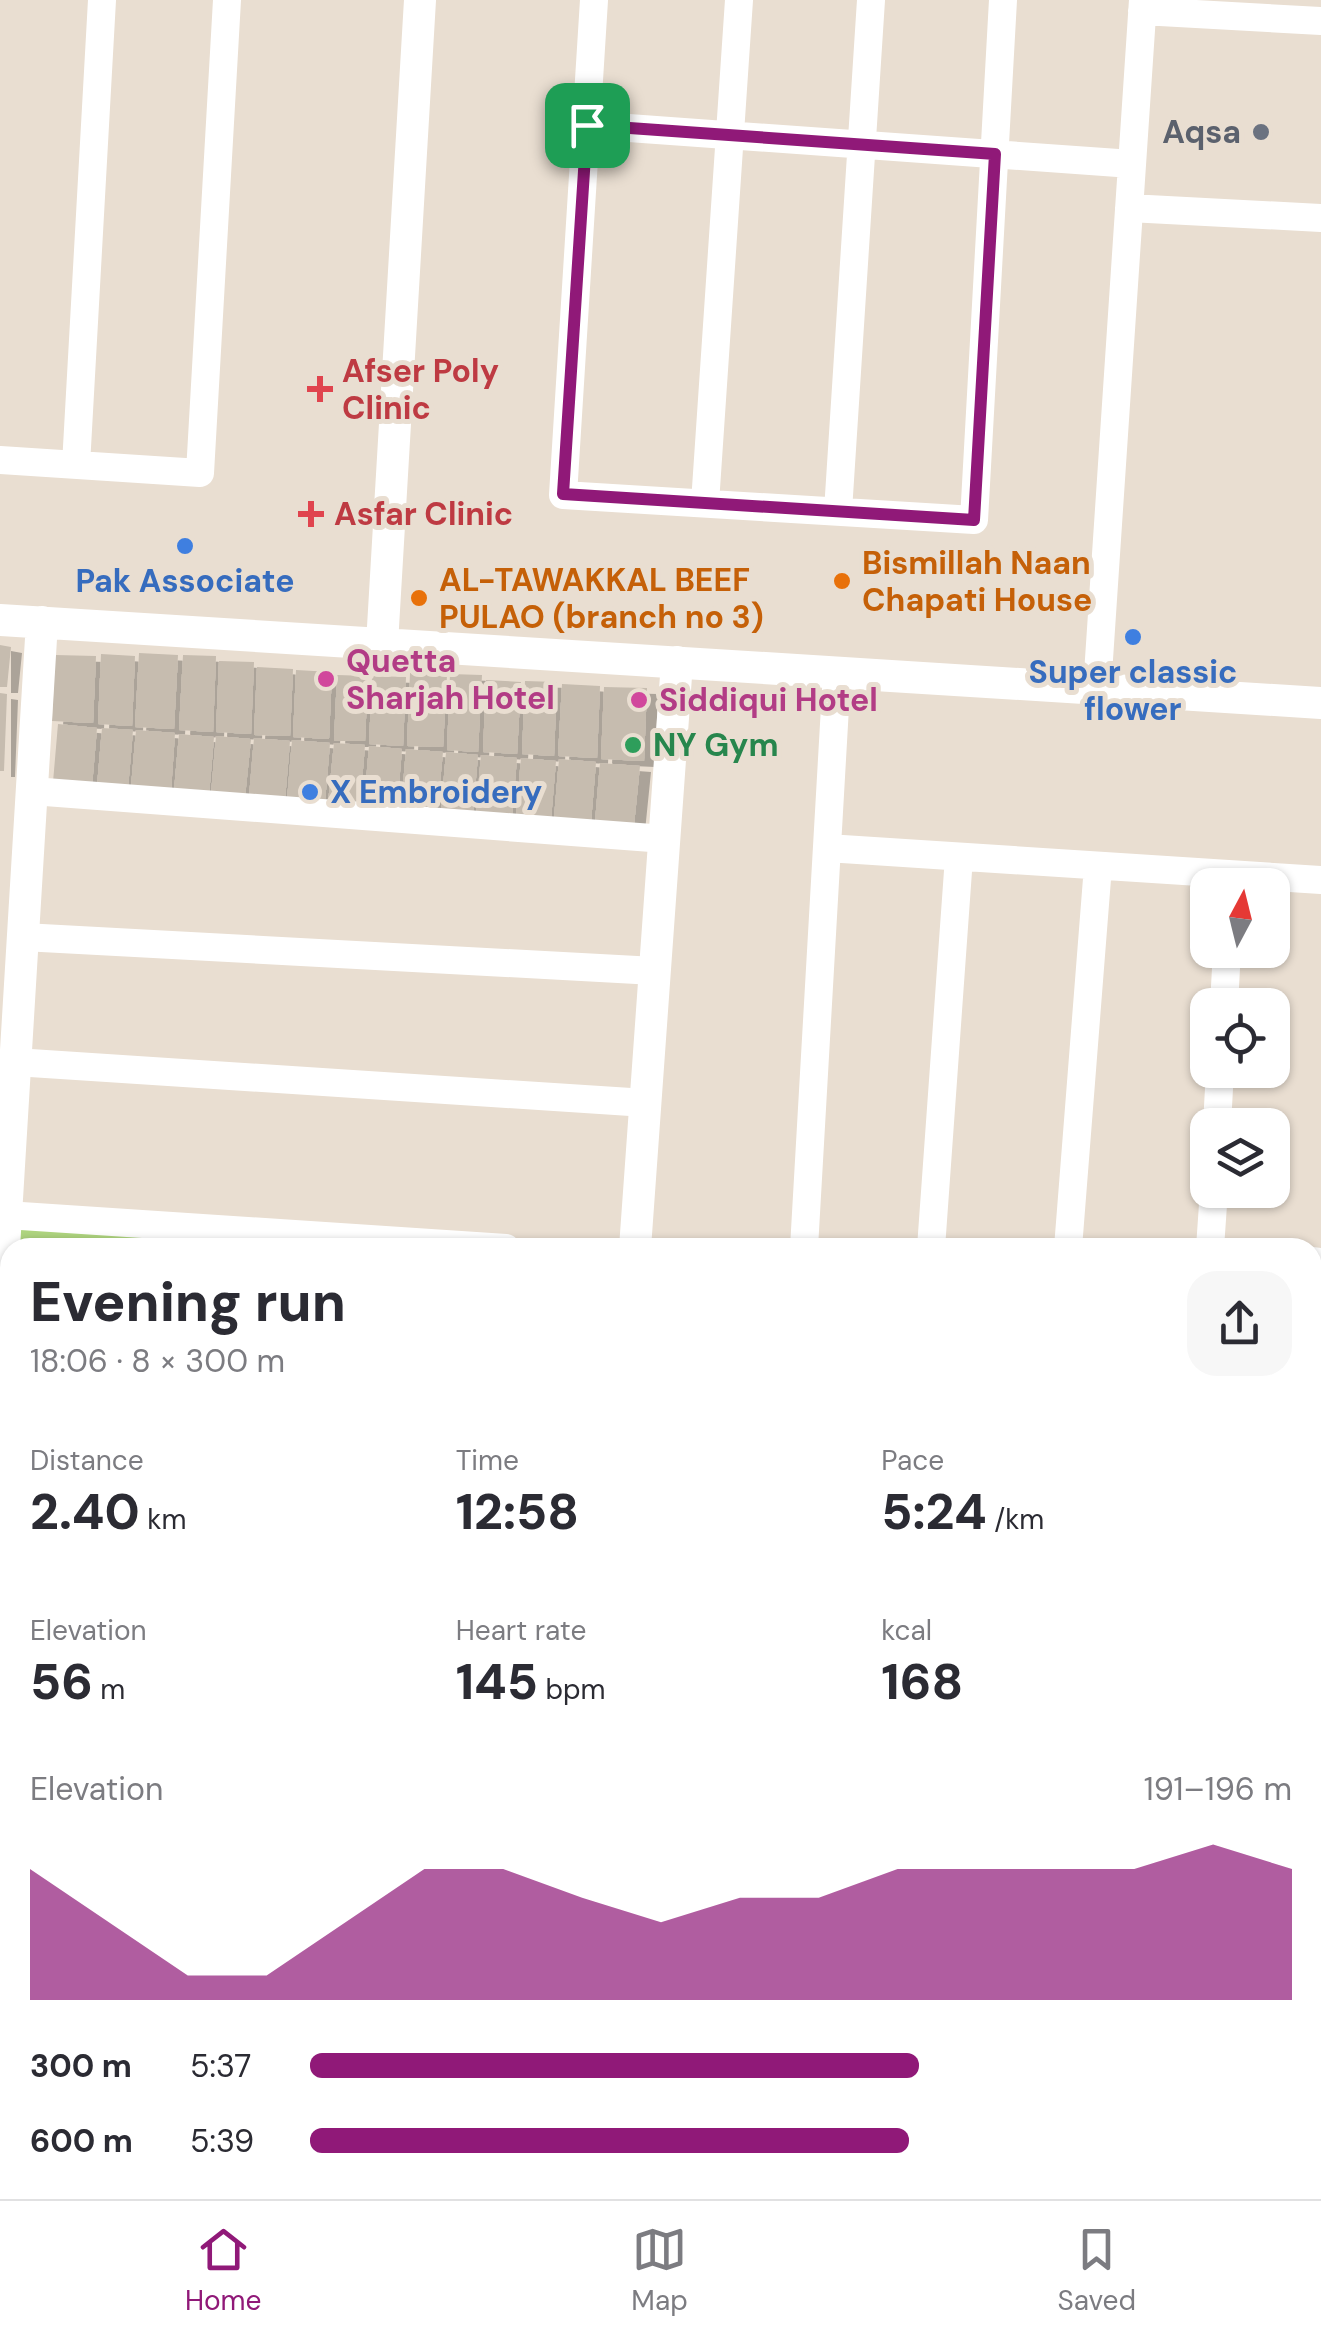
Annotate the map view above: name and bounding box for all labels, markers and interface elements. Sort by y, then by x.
pin [545,83,630,168]
icon: arrive [560,98,615,153]
place label: Aqsa [1162,111,1241,153]
marker: Aqsa [1250,121,1272,143]
place label: Afser Poly Clinic [342,350,499,429]
marker: Afser Poly Clinic [307,376,333,402]
place label: Asfar Clinic [334,493,513,535]
marker: Asfar Clinic [298,501,324,527]
marker: Pak Associate [174,535,196,557]
place label: Bismillah Naan Chapati House [862,542,1092,621]
place label: AL-TAWAKKAL BEEF PULAO (branch no 3) [439,559,764,638]
place label: Pak Associate [75,560,295,602]
marker: Bismillah Naan Chapati House [831,570,853,592]
marker: AL-TAWAKKAL BEEF PULAO (branch no 3) [408,587,430,609]
marker: Super classic flower [1122,626,1144,648]
place label: Quetta Sharjah Hotel [346,640,555,719]
place label: Super classic flower [1029,651,1237,730]
marker: Quetta Sharjah Hotel [315,668,337,690]
place label: Siddiqui Hotel [659,679,878,721]
marker: Siddiqui Hotel [628,689,650,711]
place label: NY Gym [653,724,779,766]
marker: NY Gym [622,734,644,756]
place label: X Embroidery [330,771,542,813]
marker: X Embroidery [299,781,321,803]
north arrow [1190,868,1290,968]
map controls [1190,868,1290,1208]
button: locate [1190,988,1290,1088]
button: layers [1190,1108,1290,1208]
text: Evening run [30,1266,346,1338]
button: share [1187,1271,1292,1376]
text: 18:06 · 8 × 300 m [30,1340,285,1382]
text: Distance [30,1442,144,1479]
text: Time [456,1442,519,1479]
text: Pace [881,1442,944,1479]
text: 2.40 [30,1479,140,1545]
text: 12:58 [456,1479,579,1545]
text: 5:24 [881,1479,987,1545]
text: km [140,1501,186,1538]
text: /km [987,1501,1044,1538]
text: Elevation [30,1612,147,1649]
text: Heart rate [456,1612,586,1649]
text: kcal [881,1612,932,1649]
text: 56 [30,1649,93,1715]
text: 145 [456,1649,538,1715]
text: 168 [881,1649,963,1715]
text: m [93,1671,125,1708]
text: bpm [538,1671,605,1708]
text: Elevation [30,1768,163,1810]
text: 191–196 m [1144,1768,1292,1810]
text: 300 m [30,2045,132,2087]
text: 5:37 [190,2045,251,2087]
text: 600 m [30,2120,133,2162]
text: 5:39 [190,2120,254,2162]
tab: Home [185,2222,261,2319]
tab: Map [631,2222,688,2319]
tab: Saved [1058,2222,1136,2319]

